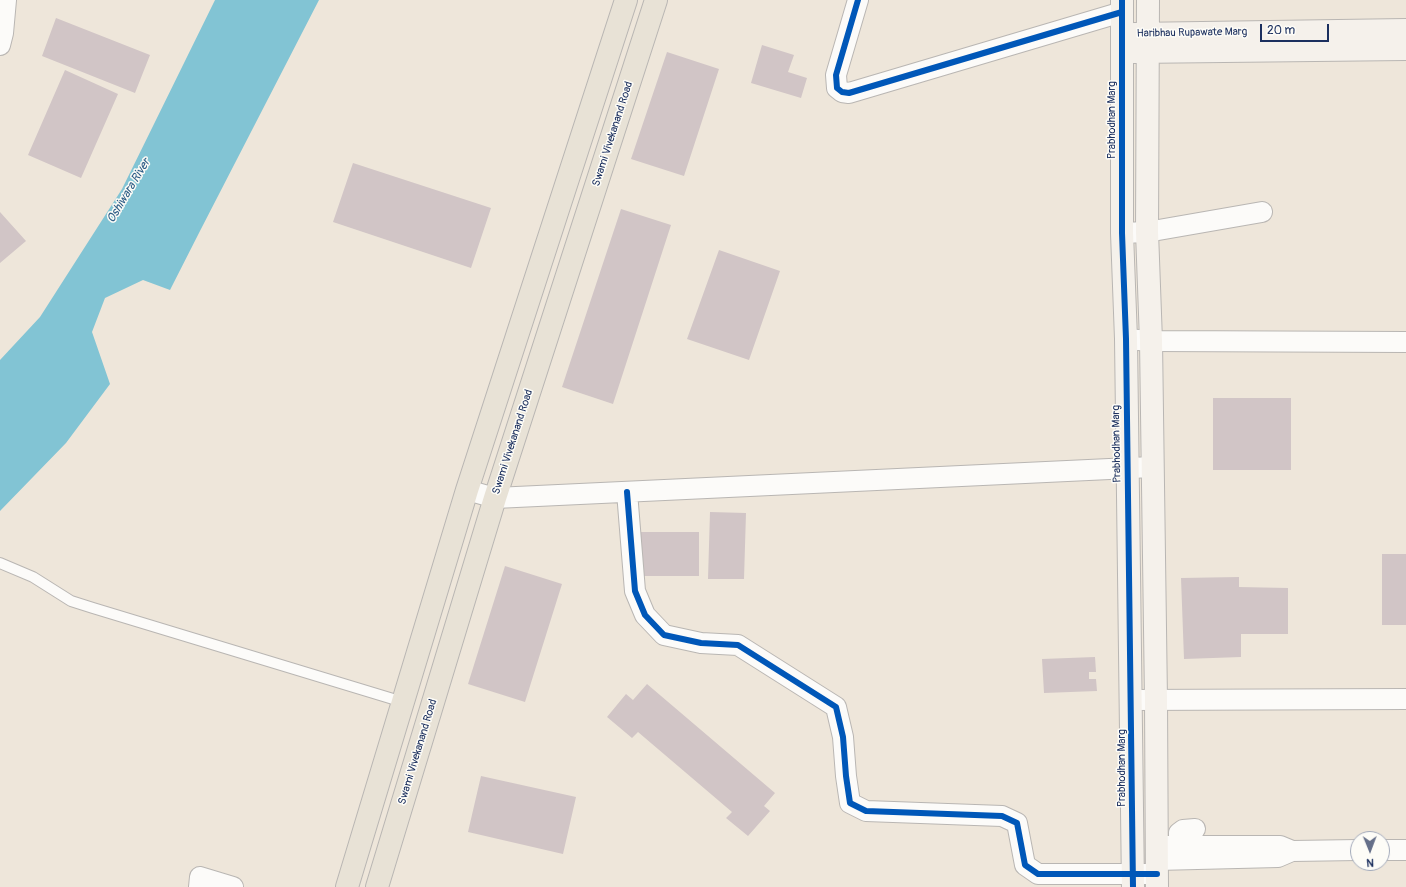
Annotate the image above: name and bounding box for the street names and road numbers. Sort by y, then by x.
street label: Haribhau Rupawate Marg [1137,25,1247,41]
street label: Swami Vivekanand Road [590,80,636,188]
street label: Prabhodhan Marg [1105,81,1119,159]
street label: Swami Vivekanand Road [490,388,536,496]
street label: Prabhodhan Marg [1110,405,1124,483]
street label: Swami Vivekanand Road [396,698,440,806]
street label: Prabhodhan Marg [1115,729,1129,807]

